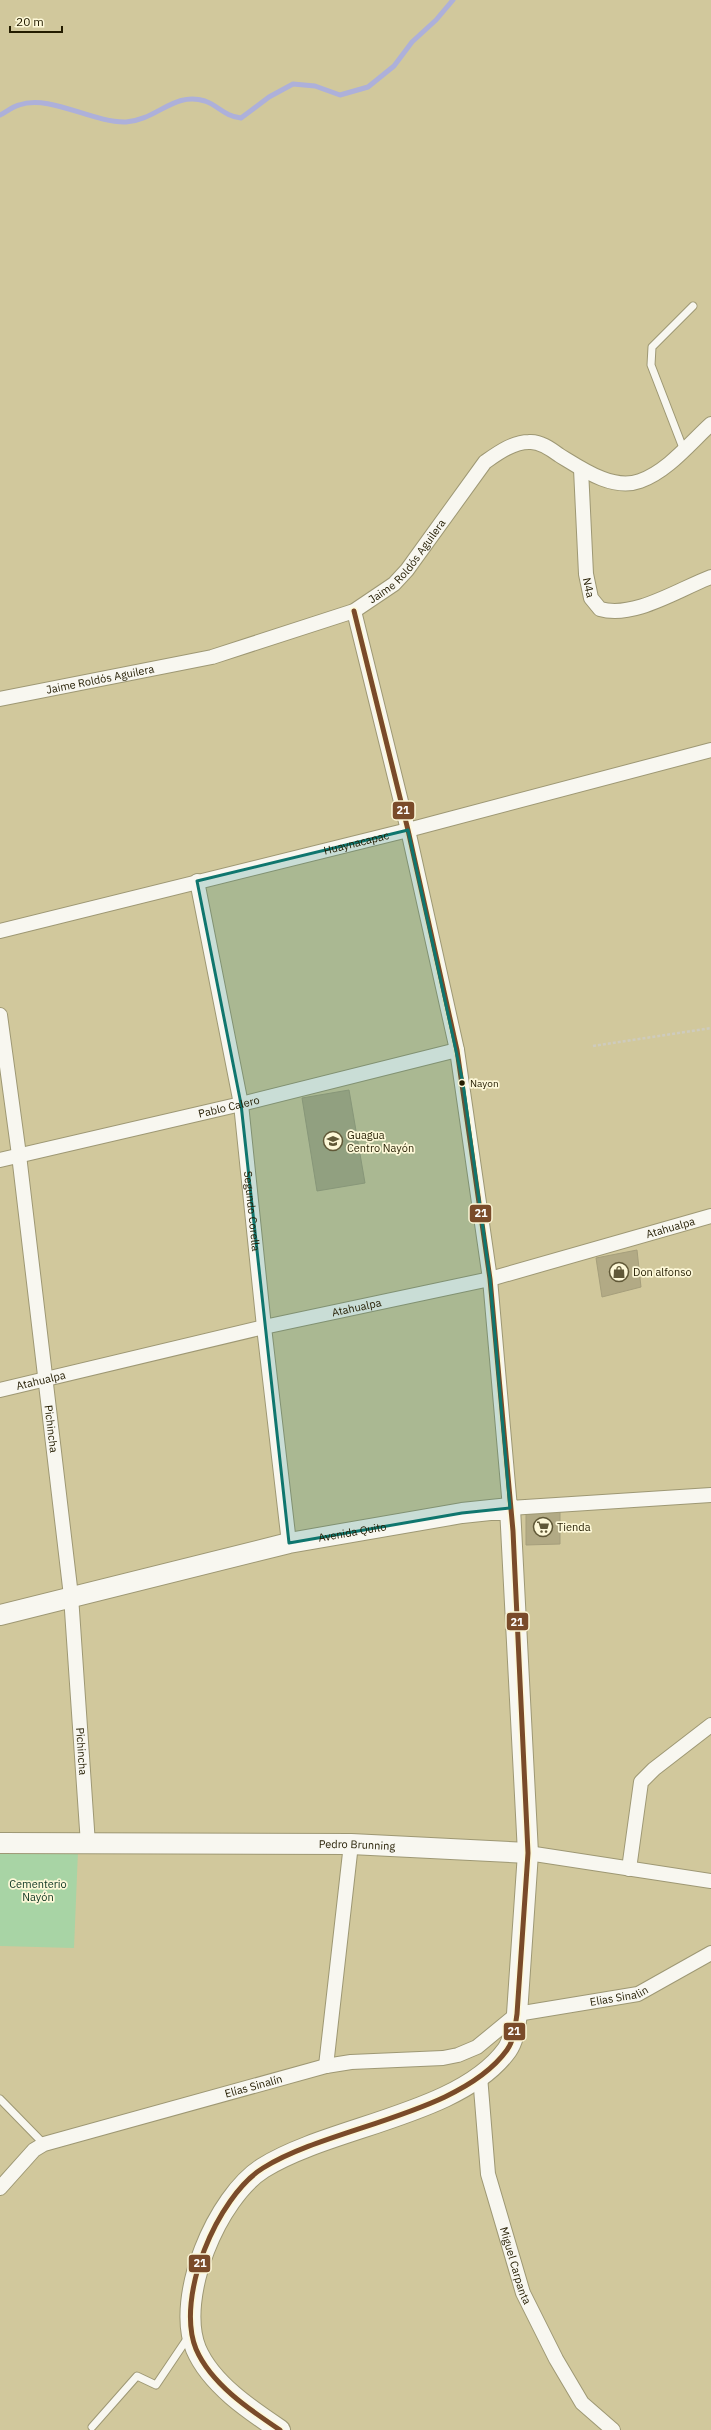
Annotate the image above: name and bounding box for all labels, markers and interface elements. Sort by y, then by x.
scale bar [10,8,62,34]
text: 20 m [16,14,44,29]
street label: Jaime Roldós Aguilera [366,516,449,606]
street label: N4a [580,576,598,599]
street label: Jaime Roldós Aguilera [45,662,155,697]
line badge: 21 [392,801,415,820]
text: 21 [396,803,410,817]
street label: Huaynacapac [322,828,391,858]
place label: Nayon [470,1077,499,1090]
marker: Nayon [457,1078,467,1088]
street label: Pablo Calero [197,1093,261,1121]
place label: Guagua Centro Nayón [347,1128,414,1155]
school or university icon: Guagua Centro Nayón [322,1130,344,1152]
street label: Segundo Corella [241,1170,263,1252]
line badge: 21 [469,1204,492,1223]
text: 21 [474,1206,488,1220]
street label: Atahualpa [644,1214,697,1241]
shop icon: Don alfonso [608,1261,630,1283]
place label: Don alfonso [633,1265,692,1279]
street label: Atahualpa [330,1295,383,1319]
street label: Atahualpa [15,1368,67,1393]
street label: Pichincha [42,1404,61,1454]
supermarket icon: Tienda [532,1516,554,1538]
street label: Avenida Quito [317,1519,387,1545]
place label: Tienda [557,1520,591,1534]
line badge: 21 [506,1612,529,1631]
text: 21 [510,1615,524,1629]
street label: Pichincha [73,1727,90,1776]
street label: Pedro Brunning [319,1837,396,1853]
park label: Cementerio Nayón [9,1877,67,1904]
street label: Elias Sinalin [589,1983,651,2009]
line badge: 21 [503,2022,526,2041]
text: 21 [507,2024,521,2038]
street label: Elías Sinalín [223,2071,284,2101]
street label: Miguel Carpanta [497,2225,535,2307]
line badge: 21 [188,2254,211,2273]
text: 21 [193,2256,207,2270]

